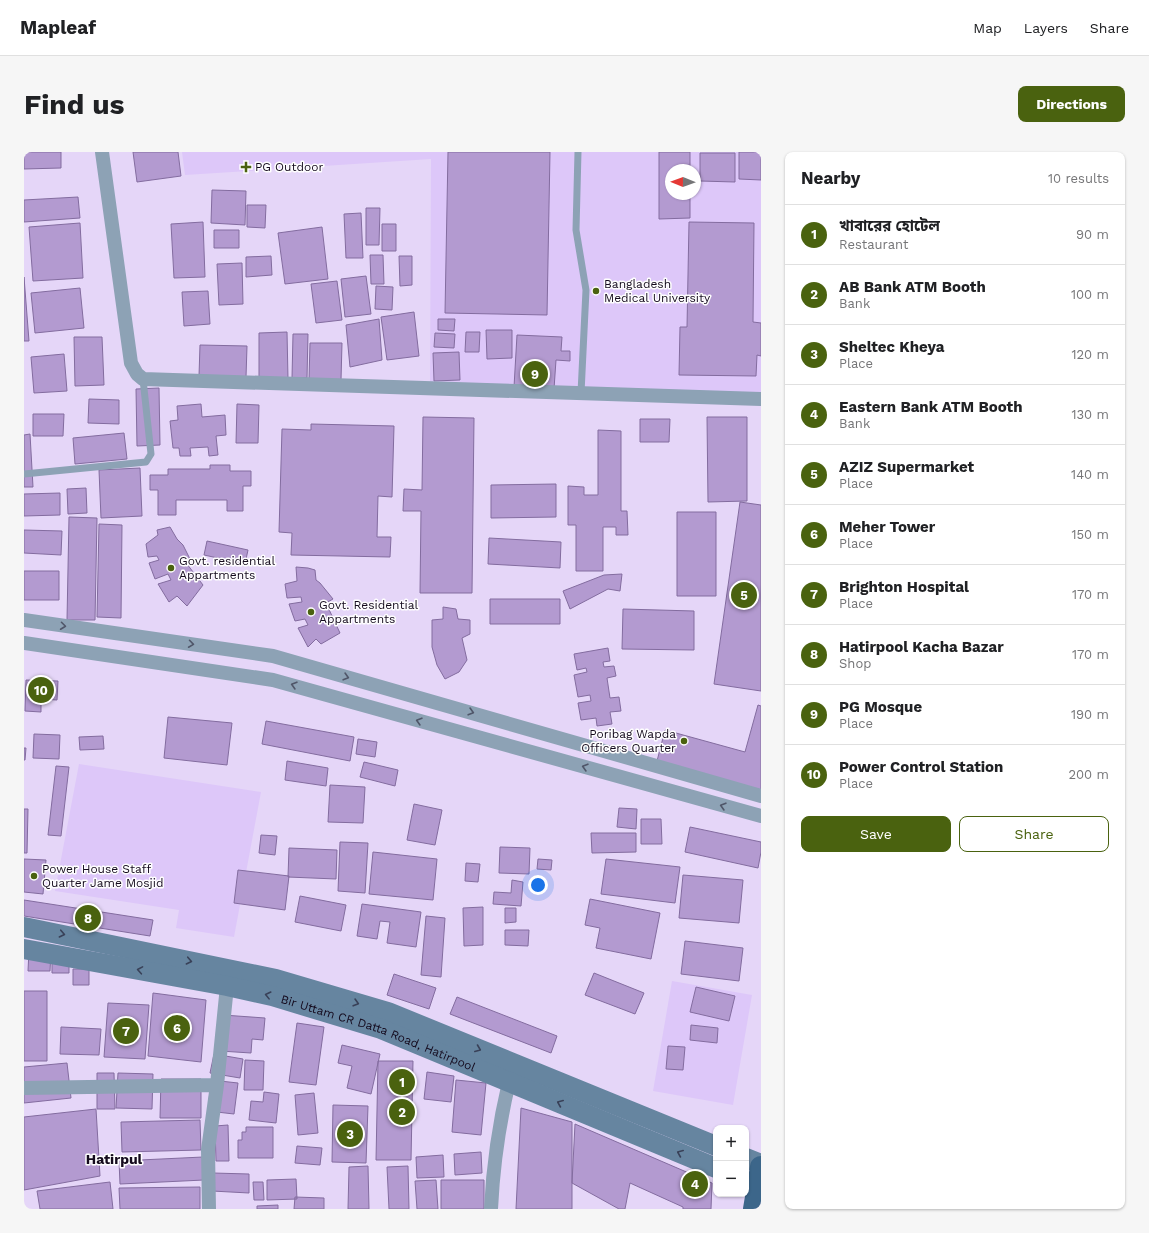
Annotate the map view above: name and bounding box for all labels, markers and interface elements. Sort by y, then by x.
text: Mapleaf [20,16,96,39]
text: Map [973,20,1002,36]
text: Layers [1024,20,1068,36]
text: Share [1090,20,1129,36]
button: Directions [1018,86,1125,122]
text: Find us [24,88,124,121]
place label: PG Outdoor [255,160,323,174]
marker: PG Outdoor [240,161,252,173]
north arrow [665,164,701,200]
text: Nearby [801,168,860,188]
text: 10 results [1048,171,1109,186]
text: খাবারের হোটেল [839,217,940,235]
text: 1 [811,227,817,242]
text: 90 m [1076,227,1109,242]
text: Restaurant [839,237,909,252]
place label: Bangladesh Medical University [604,277,711,305]
text: AB Bank ATM Booth [839,278,986,296]
marker: Bangladesh Medical University [591,286,601,296]
text: 2 [810,287,818,302]
text: 100 m [1071,287,1109,302]
text: Bank [839,296,870,311]
text: Sheltec Kheya [839,338,944,356]
text: 3 [810,347,818,362]
text: 120 m [1071,347,1109,362]
text: Place [839,356,873,371]
pin: 9 [522,359,548,389]
text: Eastern Bank ATM Booth [839,398,1023,416]
text: 4 [810,407,818,422]
text: 130 m [1071,407,1109,422]
text: Bank [839,416,870,431]
text: AZIZ Supermarket [839,458,974,476]
text: 5 [810,467,818,482]
text: 140 m [1071,467,1109,482]
text: Place [839,476,873,491]
text: Meher Tower [839,518,935,536]
text: 6 [810,527,818,542]
text: 150 m [1071,527,1109,542]
text: Place [839,536,873,551]
place label: Govt. residential Appartments [179,554,275,582]
marker: Govt. residential Appartments [166,563,176,573]
text: Brighton Hospital [839,578,969,596]
pin: 5 [731,580,757,610]
text: 7 [810,587,818,602]
text: 170 m [1072,587,1109,602]
text: Place [839,596,873,611]
place label: Govt. Residential Appartments [319,598,418,626]
marker: Govt. Residential Appartments [306,607,316,617]
one-way arrow [60,621,66,630]
text: Hatirpool Kacha Bazar [839,638,1004,656]
one-way arrow [188,639,194,648]
text: 8 [810,647,818,662]
text: 170 m [1072,647,1109,662]
text: Shop [839,656,871,671]
one-way arrow [342,672,349,680]
pin: 10 [28,675,54,705]
one-way arrow [291,682,297,690]
text: PG Mosque [839,698,922,716]
one-way arrow [467,707,474,716]
text: 9 [810,707,818,722]
text: 190 m [1071,707,1109,722]
text: Place [839,716,873,731]
one-way arrow [416,717,422,725]
place label: Poribag Wapda Officers Quarter [581,727,676,755]
marker: Poribag Wapda Officers Quarter [679,736,689,746]
text: Power Control Station [839,758,1003,776]
one-way arrow [582,763,589,772]
text: 10 [807,767,821,782]
text: 200 m [1068,767,1109,782]
text: Place [839,776,873,791]
one-way arrow [720,802,727,811]
button: Save [801,816,951,852]
button: Share [959,816,1109,852]
place label: Power House Staff Quarter Jame Mosjid [42,862,164,890]
marker: Power House Staff Quarter Jame Mosjid [29,871,39,881]
your location [528,875,548,895]
pin: 8 [75,903,101,933]
one-way arrow [59,930,65,938]
one-way arrow [186,957,193,965]
one-way arrow [137,967,143,975]
one-way arrow [264,992,271,1000]
street label: Bir Uttam CR Datta Road, Hatirpool [279,992,478,1075]
one-way arrow [352,998,359,1007]
pin: 6 [164,1013,190,1043]
pin: 7 [113,1016,139,1046]
one-way arrow [474,1044,481,1052]
pin: 1 [389,1067,415,1097]
pin: 2 [389,1097,415,1127]
one-way arrow [557,1100,564,1108]
pin: 3 [337,1119,363,1149]
map controls [713,1125,749,1197]
button: + [713,1125,749,1161]
one-way arrow [677,1150,684,1158]
district label: Hatirpul [86,1151,143,1167]
button: − [713,1161,749,1197]
pin: 4 [682,1169,708,1199]

